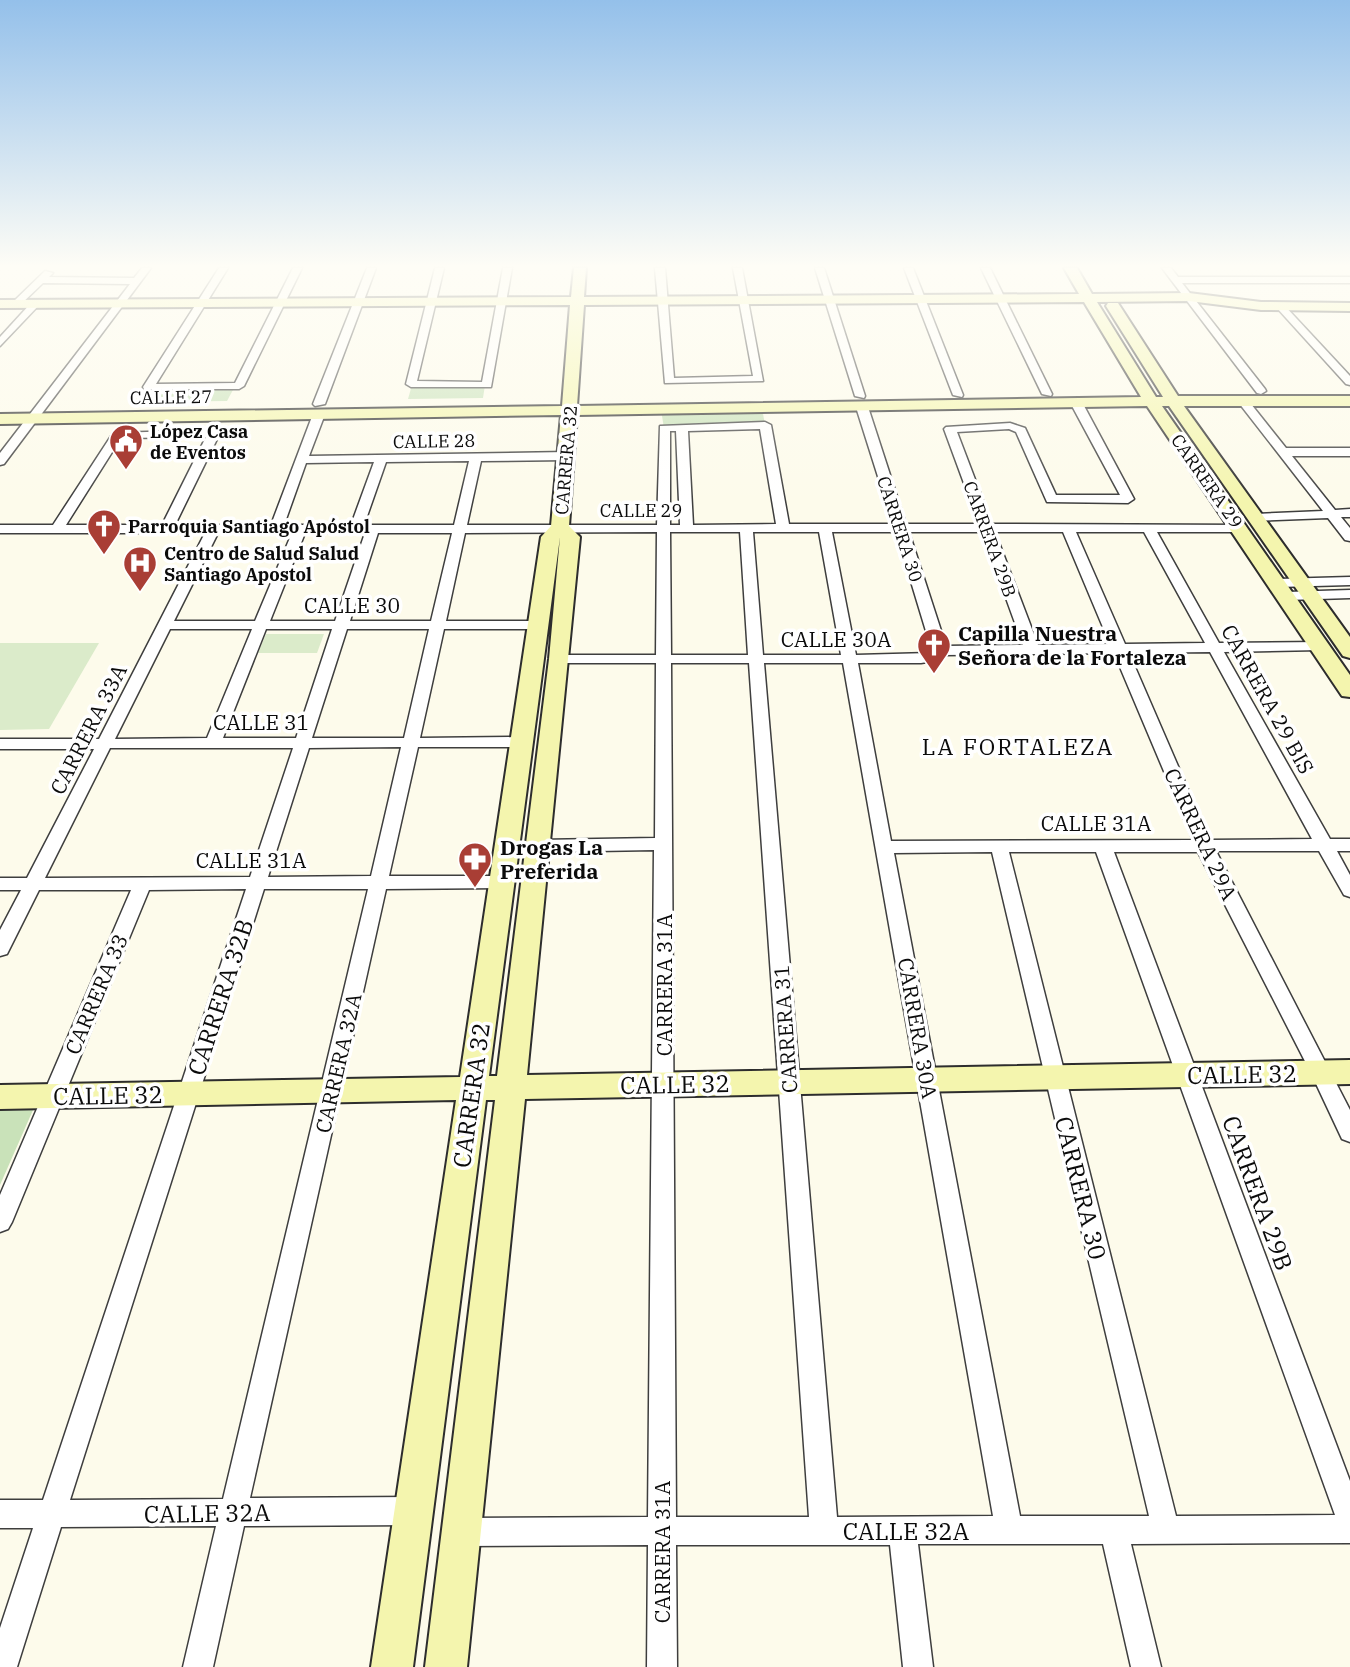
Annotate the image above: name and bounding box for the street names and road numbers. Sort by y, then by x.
street label: CALLE 27 [130,385,212,409]
street label: CARRERA 32 [550,404,582,516]
street label: CALLE 28 [393,429,475,453]
street label: CARRERA 29 [1166,429,1248,533]
street label: CARRERA 30 [872,473,928,585]
street label: CARRERA 29B [958,478,1022,600]
street label: CALLE 29 [600,499,682,522]
street label: CALLE 30 [304,591,400,619]
street label: CARRERA 29 BIS [1215,619,1321,779]
street label: CALLE 30A [781,625,892,653]
street label: CARRERA 33A [43,659,133,799]
street label: CALLE 31 [213,708,309,736]
street label: CARRERA 29A [1158,763,1244,905]
street label: CALLE 31A [1041,809,1152,837]
street label: CALLE 31A [196,846,307,874]
street label: CARRERA 31A [650,913,678,1056]
street label: CARRERA 32B [180,915,260,1079]
street label: CARRERA 33 [58,930,134,1058]
street label: CARRERA 30A [892,955,944,1101]
street label: CARRERA 31 [767,964,803,1094]
street label: CARRERA 32A [308,990,368,1136]
street label: CARRERA 32 [445,1020,497,1170]
street label: CALLE 32 [1187,1057,1297,1091]
street label: CALLE 32 [620,1067,730,1101]
street label: CALLE 32 [53,1078,163,1112]
street label: CARRERA 29B [1215,1111,1301,1275]
street label: CARRERA 30 [1048,1113,1114,1263]
street label: CARRERA 31A [648,1480,676,1623]
street label: CALLE 32A [144,1496,271,1530]
street label: CALLE 32A [843,1515,970,1547]

